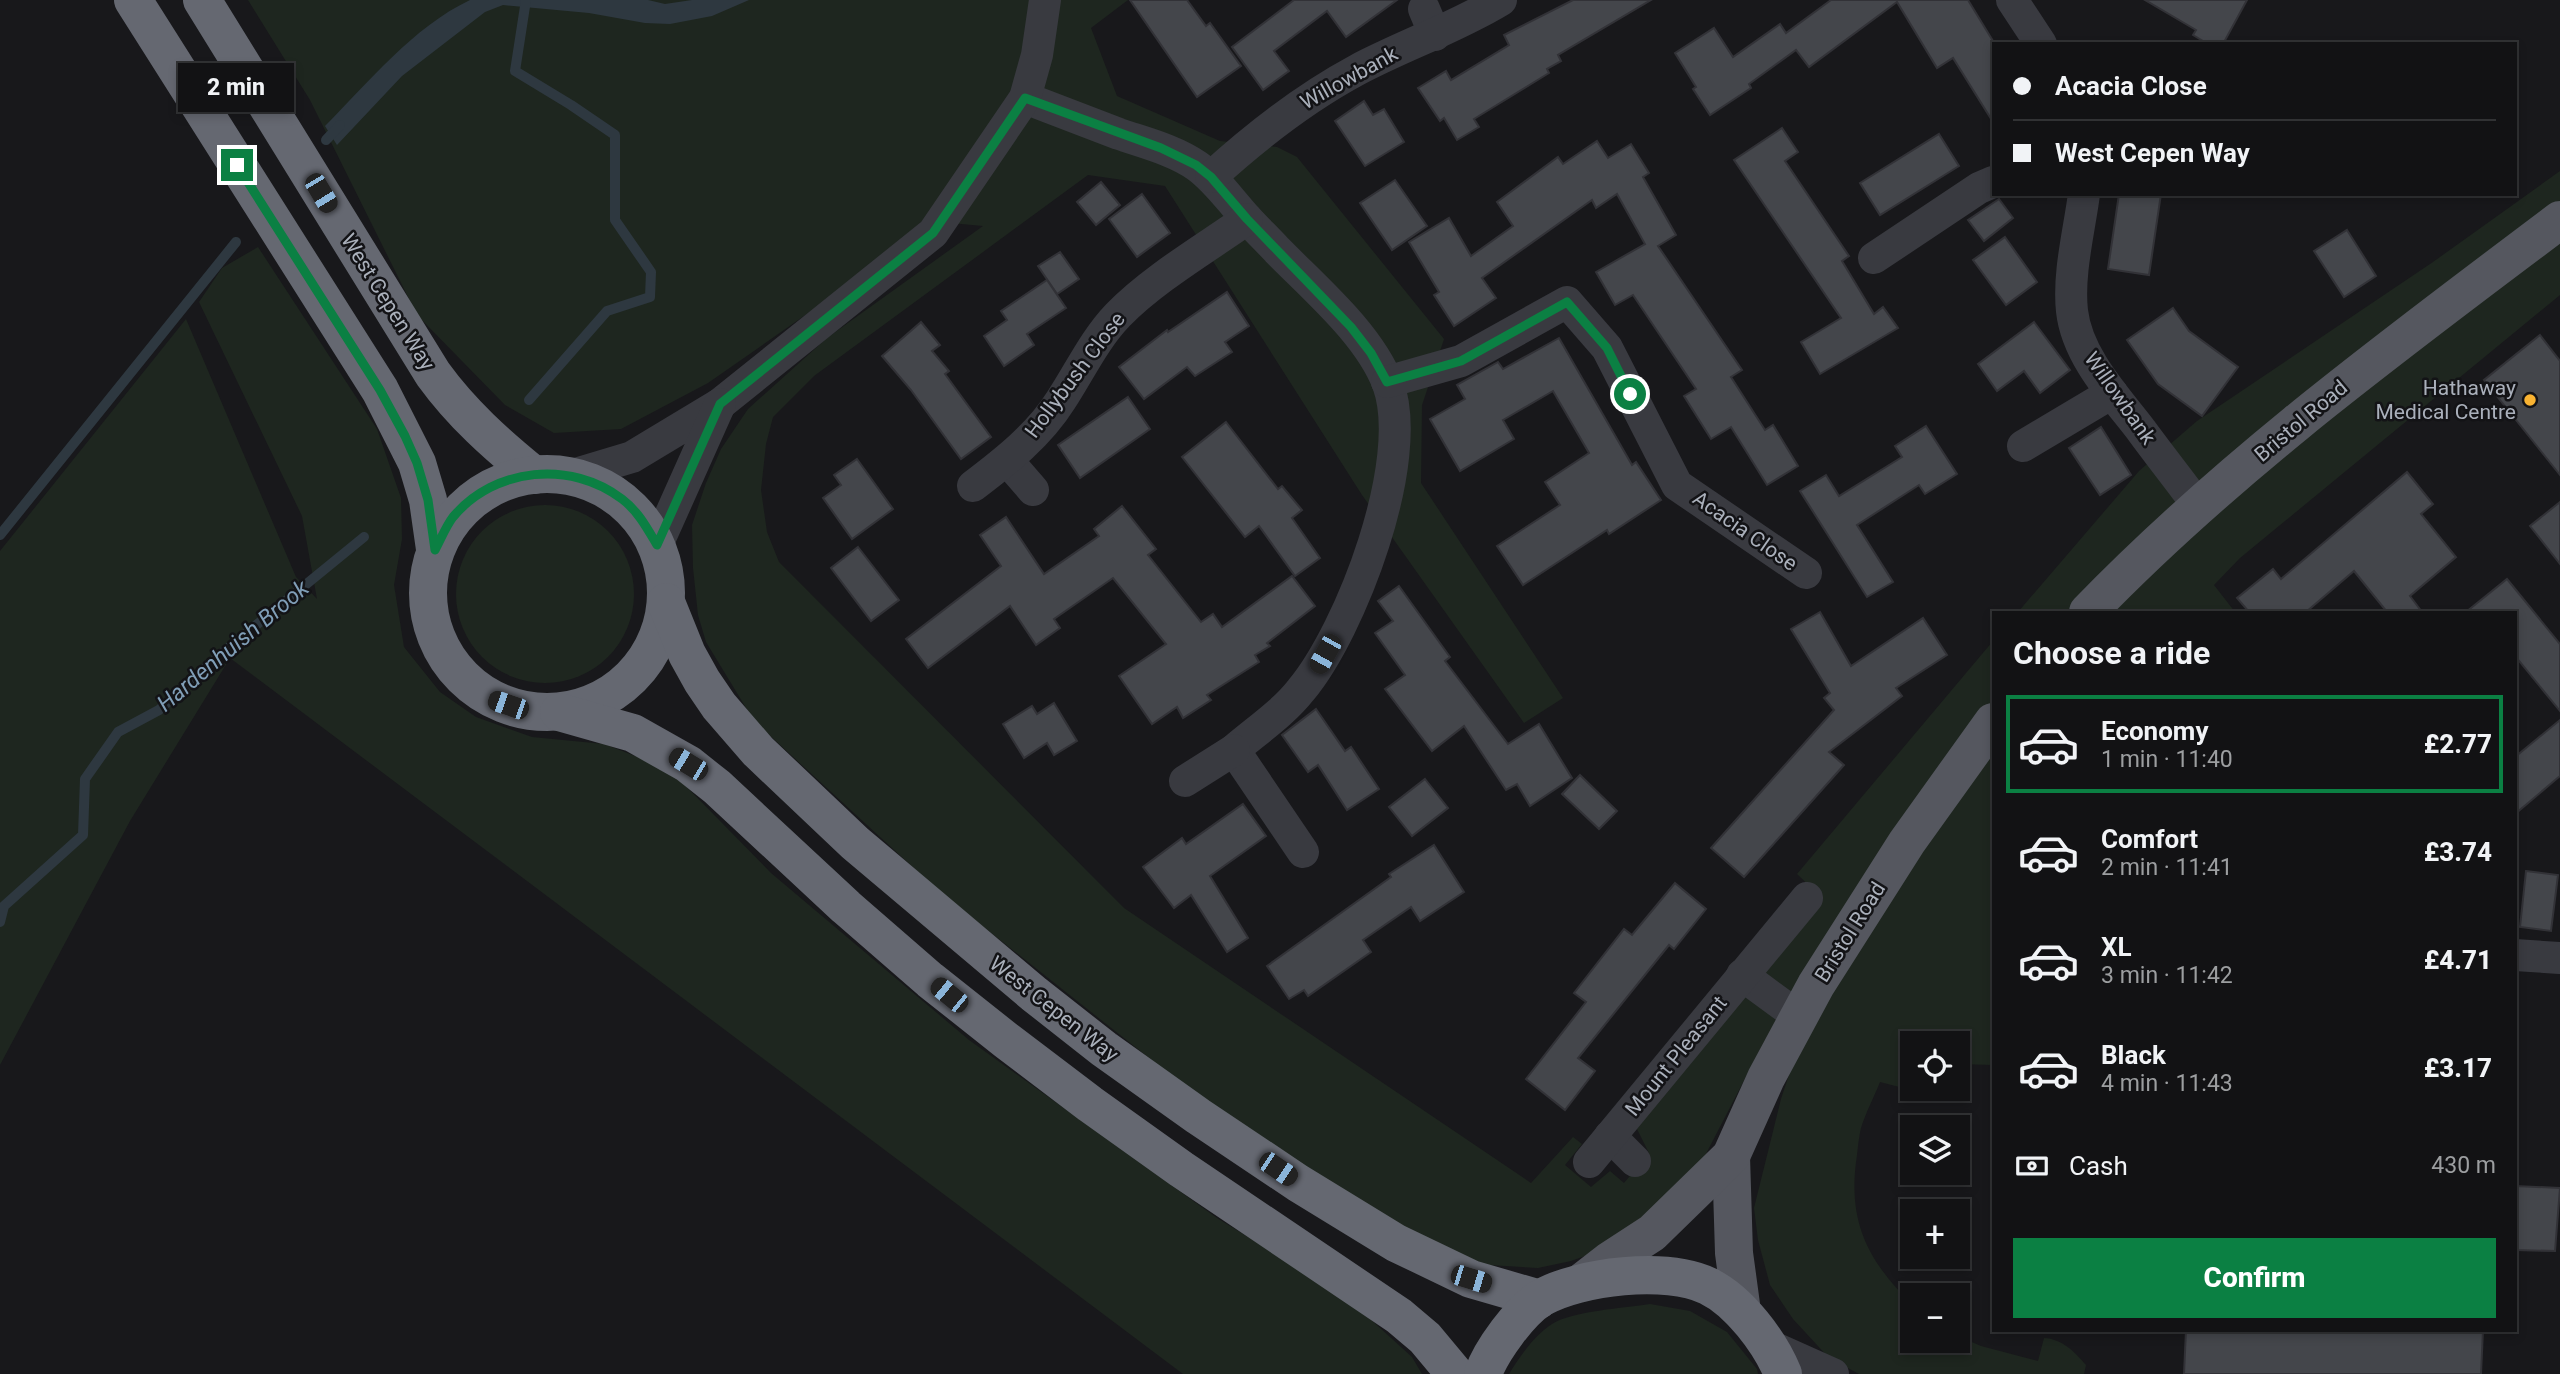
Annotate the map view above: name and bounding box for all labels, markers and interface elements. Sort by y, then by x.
street label: Willowbank [1296,41,1402,114]
callout: 2 min [179,64,295,113]
text: Acacia Close [2055,71,2207,101]
text: 2 min [207,74,265,101]
text: West Cepen Way [2055,138,2250,168]
route end [221,149,253,181]
car [302,170,341,216]
street label: West Cepen Way [336,229,440,375]
street label: Hollybush Close [1020,308,1130,442]
street label: Willowbank [2079,347,2161,449]
street label: Bristol Road [2250,375,2352,467]
place label: Hathaway Medical Centre [2376,376,2516,424]
route start [1614,378,1646,410]
marker: Hathaway Medical Centre [2522,392,2538,408]
street label: Acacia Close [1688,486,1802,576]
water label: Hardenhuish Brook [152,574,315,717]
car [1306,631,1345,677]
text: Choose a ride [2013,634,2210,672]
car [485,688,532,722]
icon: car [2017,713,2080,776]
text: Economy [2101,716,2208,746]
text: £2.77 [2424,729,2492,759]
car [665,744,712,784]
text: 1 min · 11:40 [2101,746,2233,773]
icon: car [2017,821,2080,884]
text: Comfort [2101,824,2198,854]
text: £3.74 [2424,837,2492,867]
text: 2 min · 11:41 [2101,854,2233,881]
street label: Bristol Road [1810,878,1890,986]
icon: car [2017,929,2080,992]
text: XL [2101,932,2132,962]
text: £4.71 [2424,945,2492,975]
street label: West Cepen Way [985,951,1123,1067]
text: 3 min · 11:42 [2101,962,2233,989]
car [927,974,972,1016]
street label: Mount Pleasant [1620,991,1732,1121]
map controls [1900,1031,1970,1353]
button: locate [1900,1031,1970,1101]
icon: car [2017,1037,2080,1100]
text: Black [2101,1040,2166,1070]
text: £3.17 [2424,1053,2492,1083]
text: 4 min · 11:43 [2101,1070,2233,1097]
button: layers [1900,1115,1970,1185]
icon: cash [2013,1147,2051,1185]
car [1255,1149,1302,1189]
text: Cash [2069,1151,2128,1181]
text: 430 m [2431,1152,2496,1179]
button: + [1900,1199,1970,1269]
button: Confirm [2013,1238,2496,1318]
car [1448,1263,1495,1295]
button: − [1900,1283,1970,1353]

